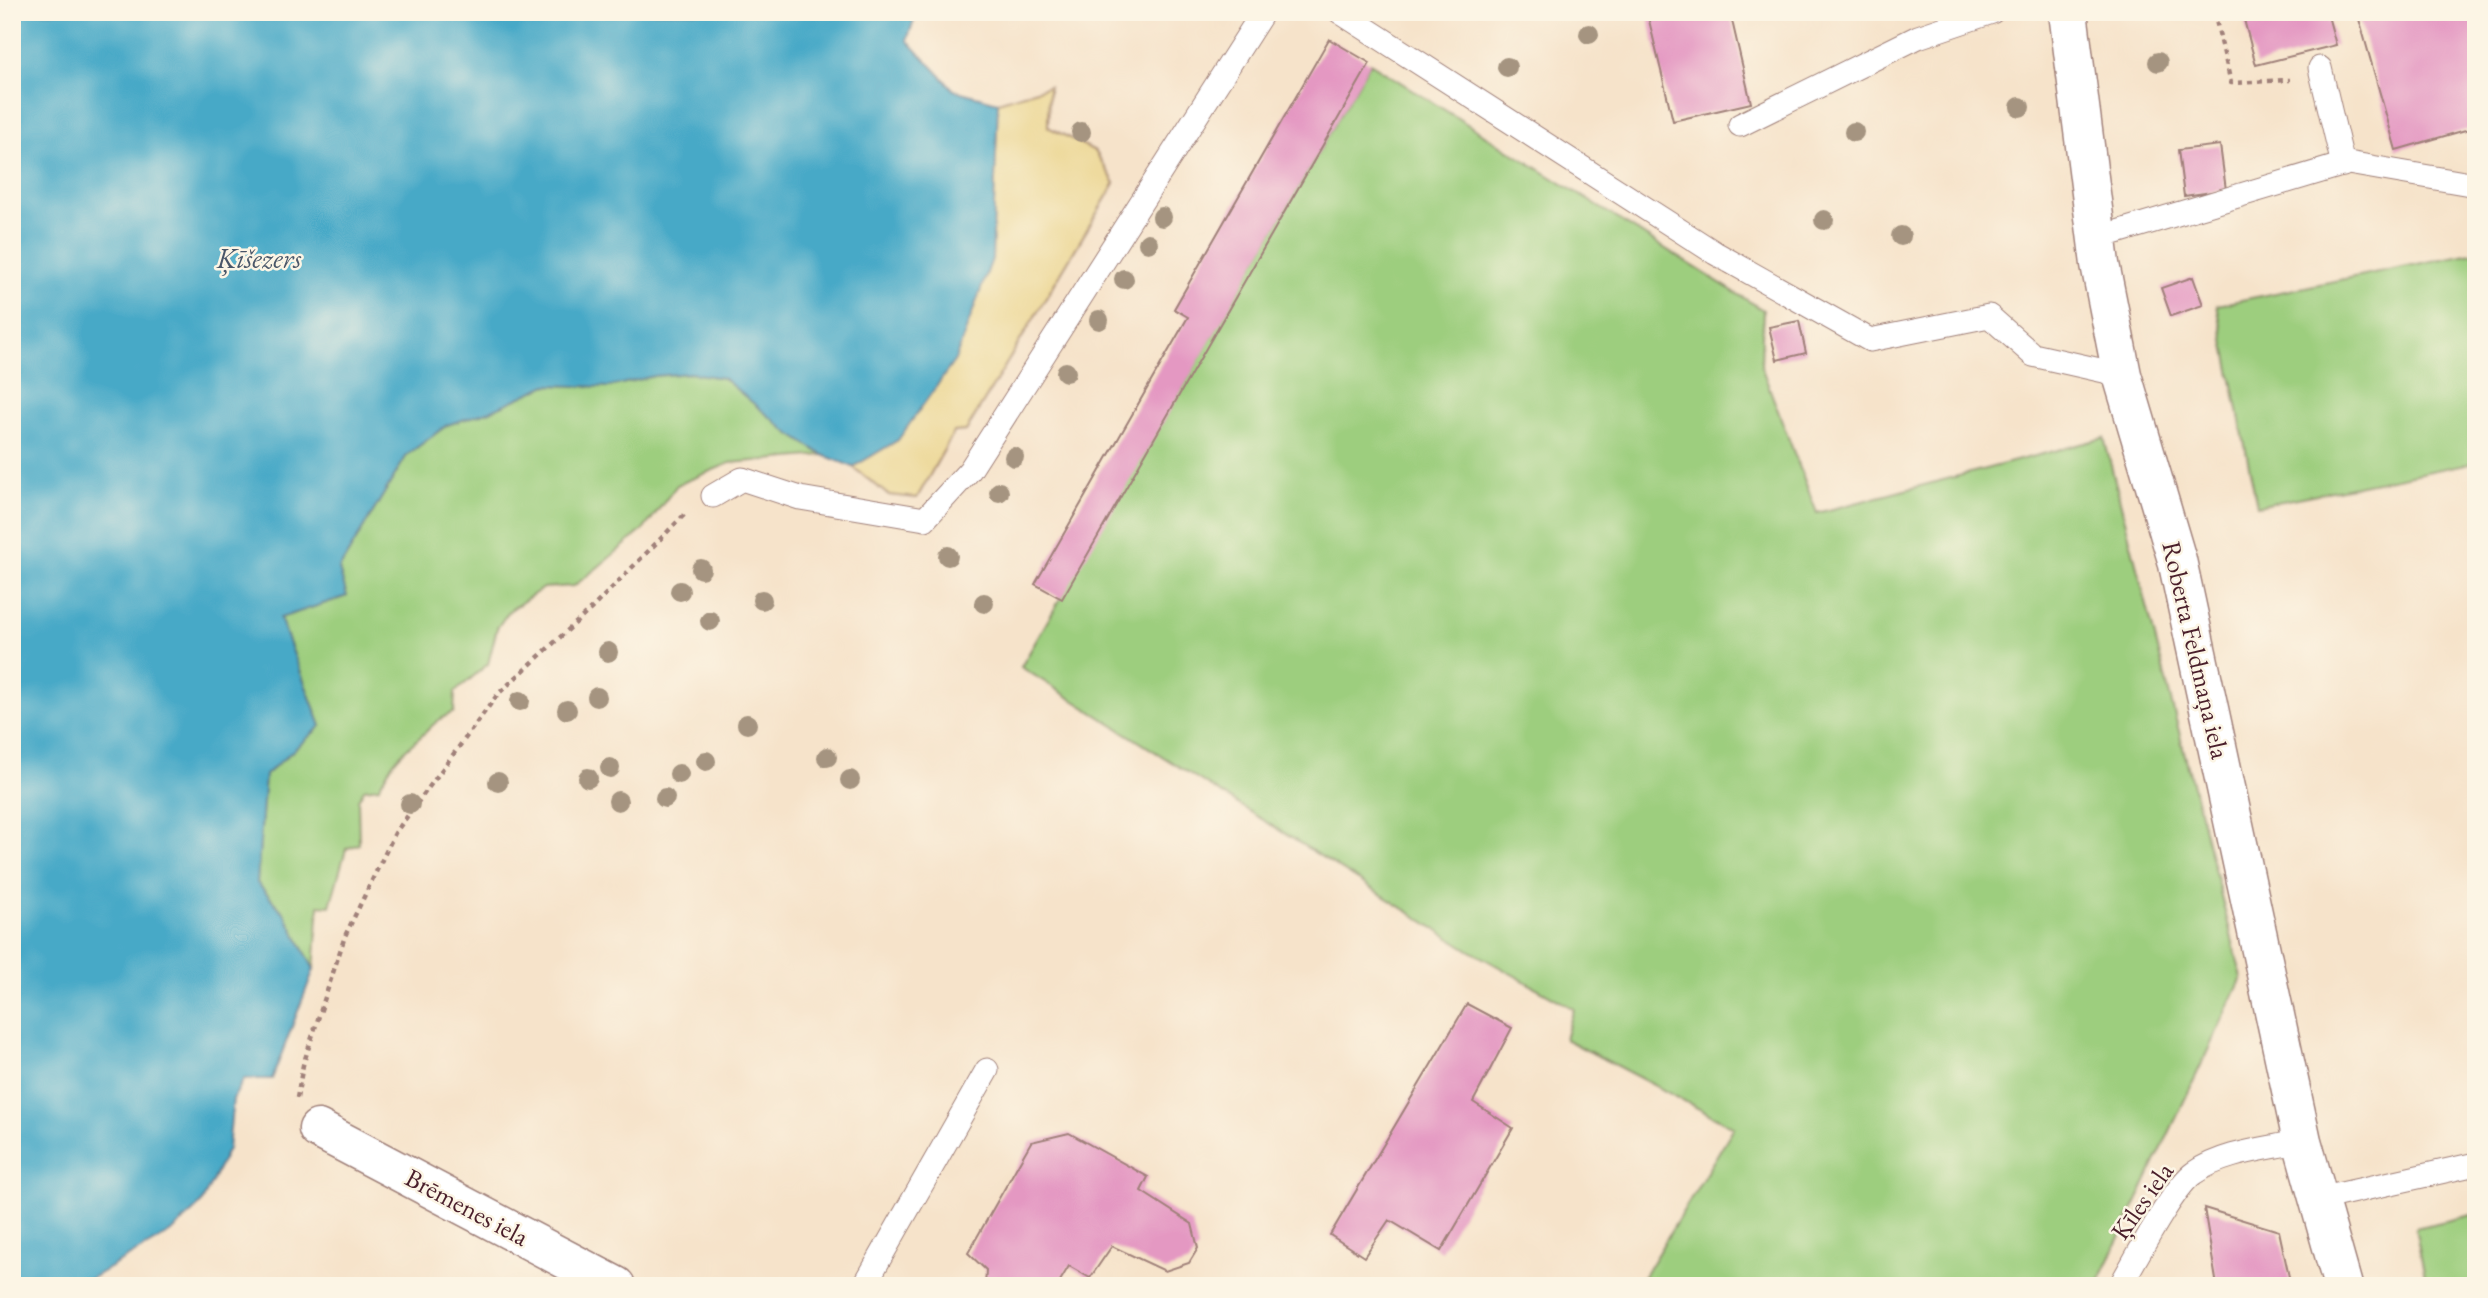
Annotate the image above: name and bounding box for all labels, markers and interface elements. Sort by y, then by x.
water label: Ķīšezers [216,240,301,276]
street label: Roberta Feldmaņa iela [2154,538,2238,763]
street label: Ķīles iela [2103,1155,2181,1246]
street label: Brēmenes iela [399,1160,535,1254]

